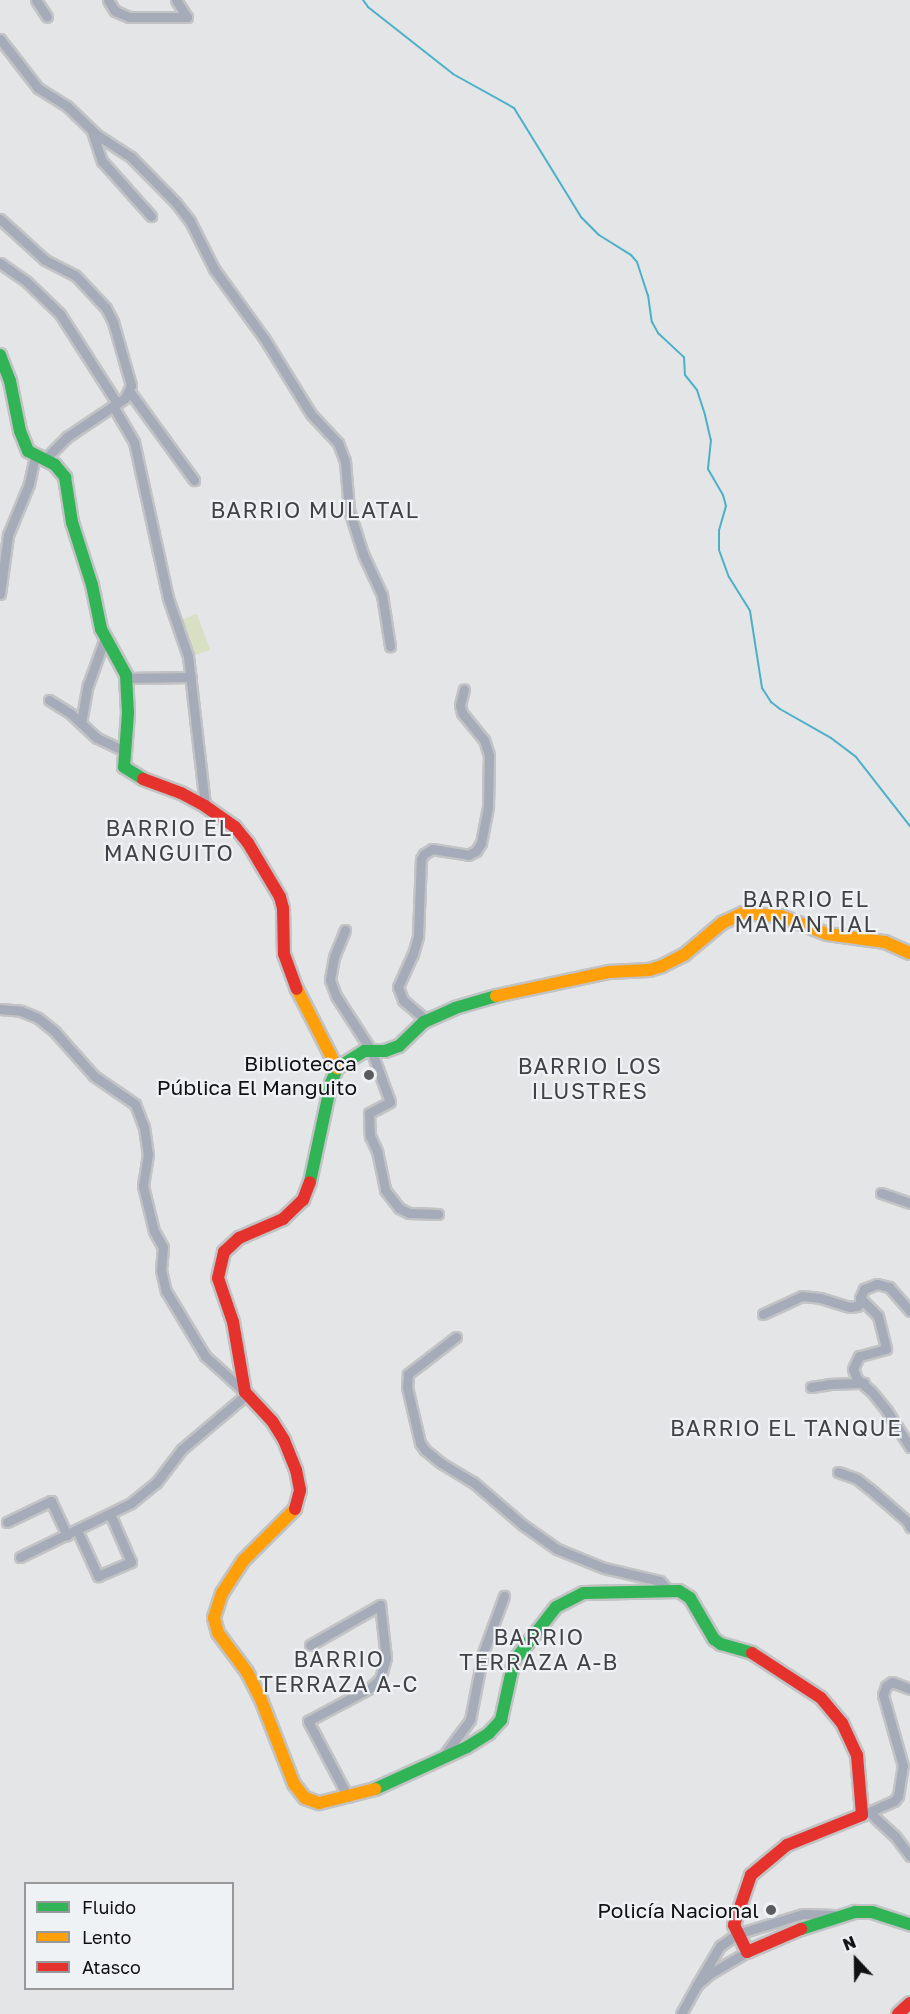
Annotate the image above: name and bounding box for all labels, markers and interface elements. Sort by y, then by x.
district label: BARRIO MULATAL [211,497,419,523]
district label: BARRIO EL MANGUITO [104,814,234,866]
district label: BARRIO EL MANANTIAL [734,885,878,936]
place label: Bibliotecca Pública El Manguito [157,1050,357,1100]
district label: BARRIO LOS ILUSTRES [518,1052,662,1104]
marker: Bibliotecca Pública El Manguito [362,1068,376,1082]
district label: BARRIO EL TANQUE [670,1415,902,1441]
district label: BARRIO TERRAZA A-B [459,1623,619,1675]
district label: BARRIO TERRAZA A-C [259,1645,419,1696]
legend [24,1882,234,1990]
text: Fluido [82,1896,136,1918]
place label: Policía Nacional [597,1897,759,1923]
marker: Policía Nacional [764,1903,778,1917]
text: Lento [82,1926,131,1948]
north arrow [826,1930,886,1990]
text: N [840,1932,859,1955]
text: Atasco [82,1956,141,1978]

